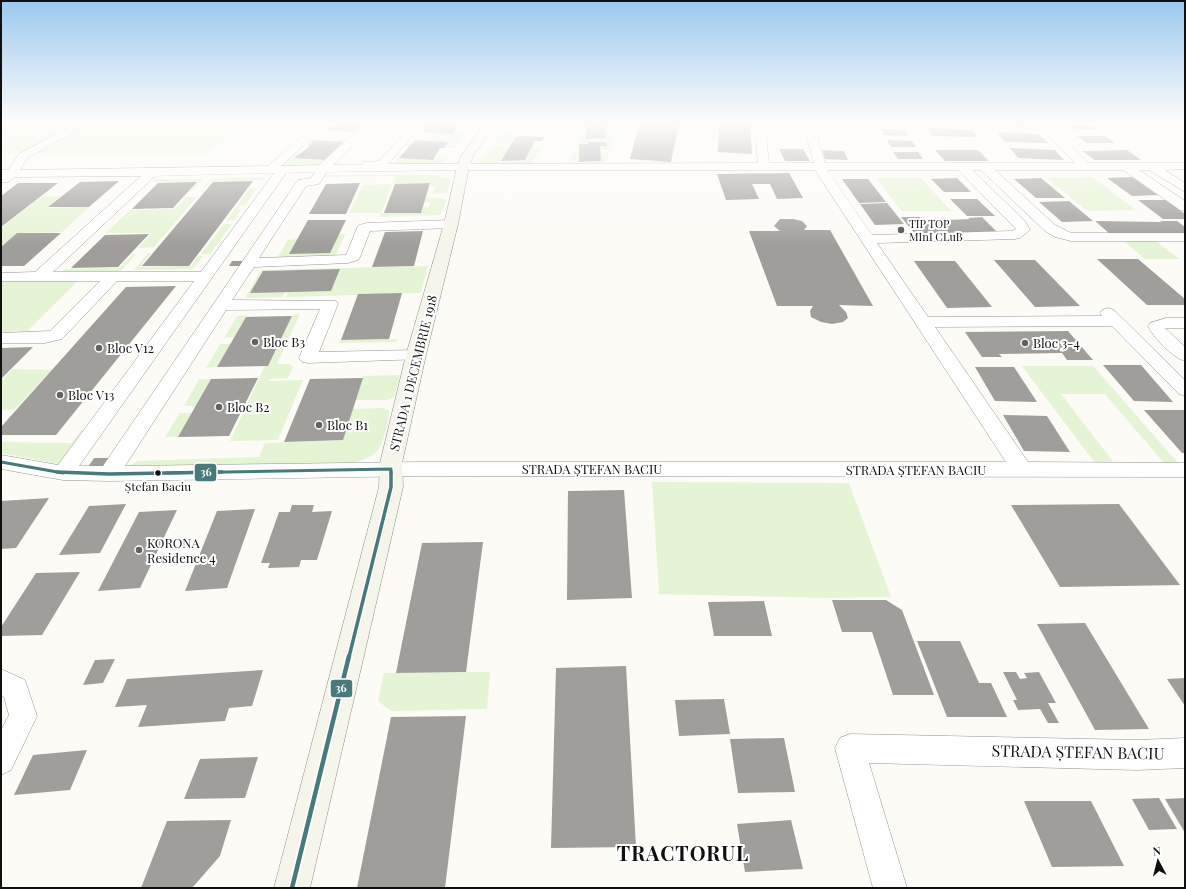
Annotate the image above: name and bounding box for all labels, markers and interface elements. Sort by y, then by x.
place label: TIP TOP MInI CLuB [909,216,963,244]
marker: TIP TOP MInI CLuB [896,225,906,235]
street label: STRADA 1 DECEMBRIE 1918 [385,293,440,453]
place label: Bloc B3 [263,333,305,350]
place label: Bloc 3-4 [1033,334,1080,351]
marker: Bloc B3 [250,337,260,347]
marker: Bloc 3-4 [1020,338,1030,348]
place label: Bloc V12 [107,339,154,356]
marker: Bloc V12 [94,343,104,353]
place label: Bloc V13 [68,386,115,403]
marker: Bloc V13 [55,390,65,400]
place label: Bloc B2 [227,398,270,415]
marker: Bloc B2 [214,402,224,412]
place label: Bloc B1 [327,416,368,433]
marker: Bloc B1 [314,420,324,430]
street label: STRADA ȘTEFAN BACIU [522,460,662,477]
street label: STRADA ȘTEFAN BACIU [846,461,986,478]
line badge: 36 [194,463,217,482]
text: 36 [200,464,212,479]
marker: Ștefan Baciu [153,468,163,478]
place label: Ștefan Baciu [125,478,191,494]
place label: KORONA Residence 4 [147,534,216,566]
marker: KORONA Residence 4 [134,545,144,555]
line badge: 36 [330,679,353,698]
text: 36 [335,680,347,695]
street label: STRADA ȘTEFAN BACIU [991,739,1165,765]
district label: TRACTORUL [617,839,749,866]
north arrow [1138,841,1178,881]
text: N [1152,843,1162,859]

